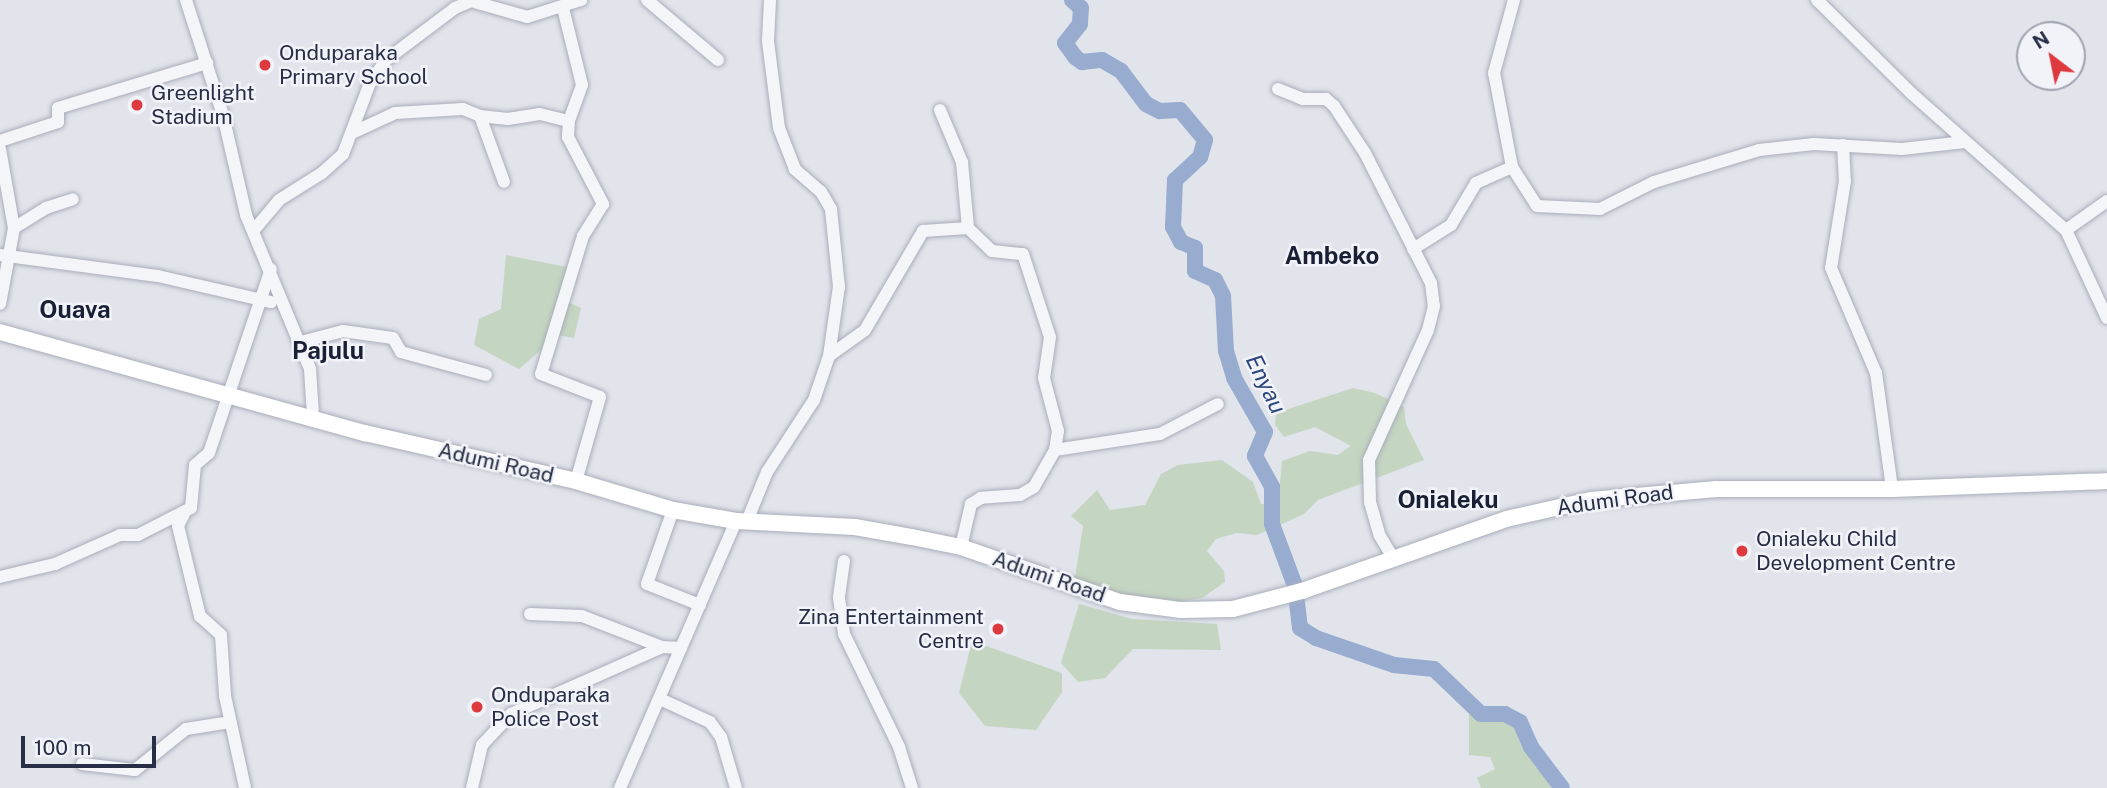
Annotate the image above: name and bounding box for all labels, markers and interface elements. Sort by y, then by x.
north arrow [2016,21,2086,91]
text: N [2029,27,2053,53]
place label: Onduparaka Primary School [279,40,428,90]
marker: Onduparaka Primary School [257,57,273,73]
place label: Greenlight Stadium [151,80,255,130]
marker: Greenlight Stadium [129,97,145,113]
district label: Ambeko [1285,242,1379,270]
district label: Ouava [39,296,111,324]
district label: Pajulu [292,337,364,365]
water label: Enyau [1240,350,1292,418]
street label: Adumi Road [436,437,556,489]
street label: Adumi Road [1555,479,1675,521]
district label: Onialeku [1397,486,1499,514]
place label: Onialeku Child Development Centre [1756,526,1956,576]
marker: Onialeku Child Development Centre [1734,543,1750,559]
street label: Adumi Road [989,546,1109,608]
place label: Zina Entertainment Centre [798,604,984,654]
marker: Zina Entertainment Centre [990,621,1006,637]
place label: Onduparaka Police Post [491,682,610,732]
marker: Onduparaka Police Post [469,699,485,715]
scale bar [24,722,159,766]
text: 100 m [34,735,91,760]

